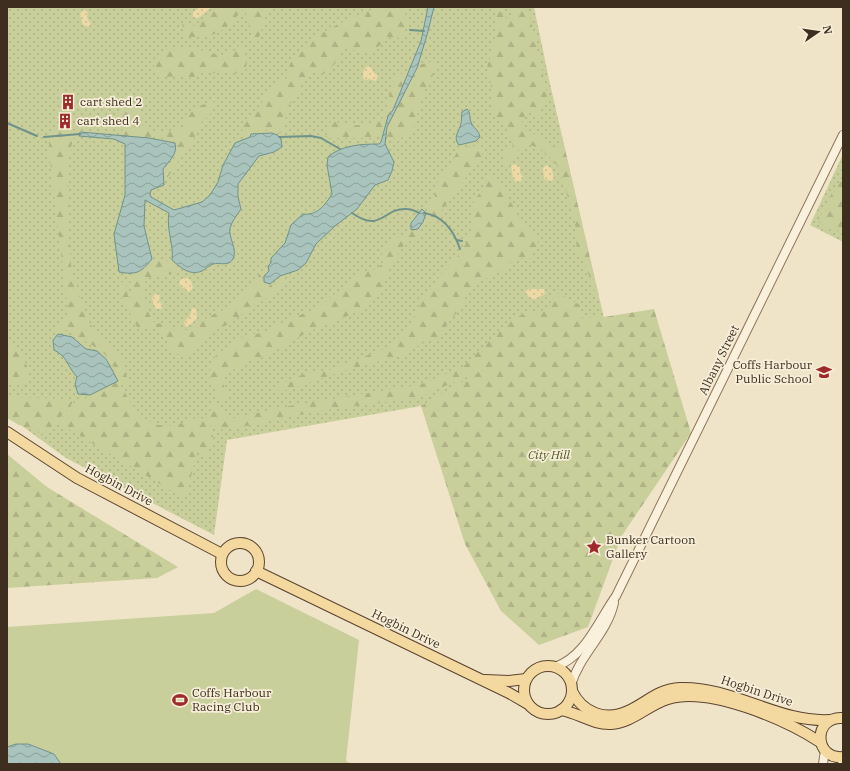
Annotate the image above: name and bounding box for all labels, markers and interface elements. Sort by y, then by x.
north arrow [798,12,838,52]
text: N [820,24,836,36]
building icon: cart shed 2 [59,93,77,111]
place label: cart shed 2 [80,94,142,109]
building icon: cart shed 4 [56,112,74,130]
place label: cart shed 4 [77,113,139,128]
street label: Albany Street [695,322,742,397]
place label: Coffs Harbour Public School [733,357,813,386]
school or university icon: Coffs Harbour Public School [815,363,833,381]
park label: City Hill [528,447,571,462]
street label: Hogbin Drive [83,460,156,509]
place label: Bunker Cartoon Gallery [606,532,696,561]
place icon: Bunker Cartoon Gallery [585,538,603,556]
street label: Hogbin Drive [369,605,443,652]
street label: Hogbin Drive [719,672,795,709]
place label: Coffs Harbour Racing Club [192,685,272,714]
sports icon: Coffs Harbour Racing Club [171,691,189,709]

